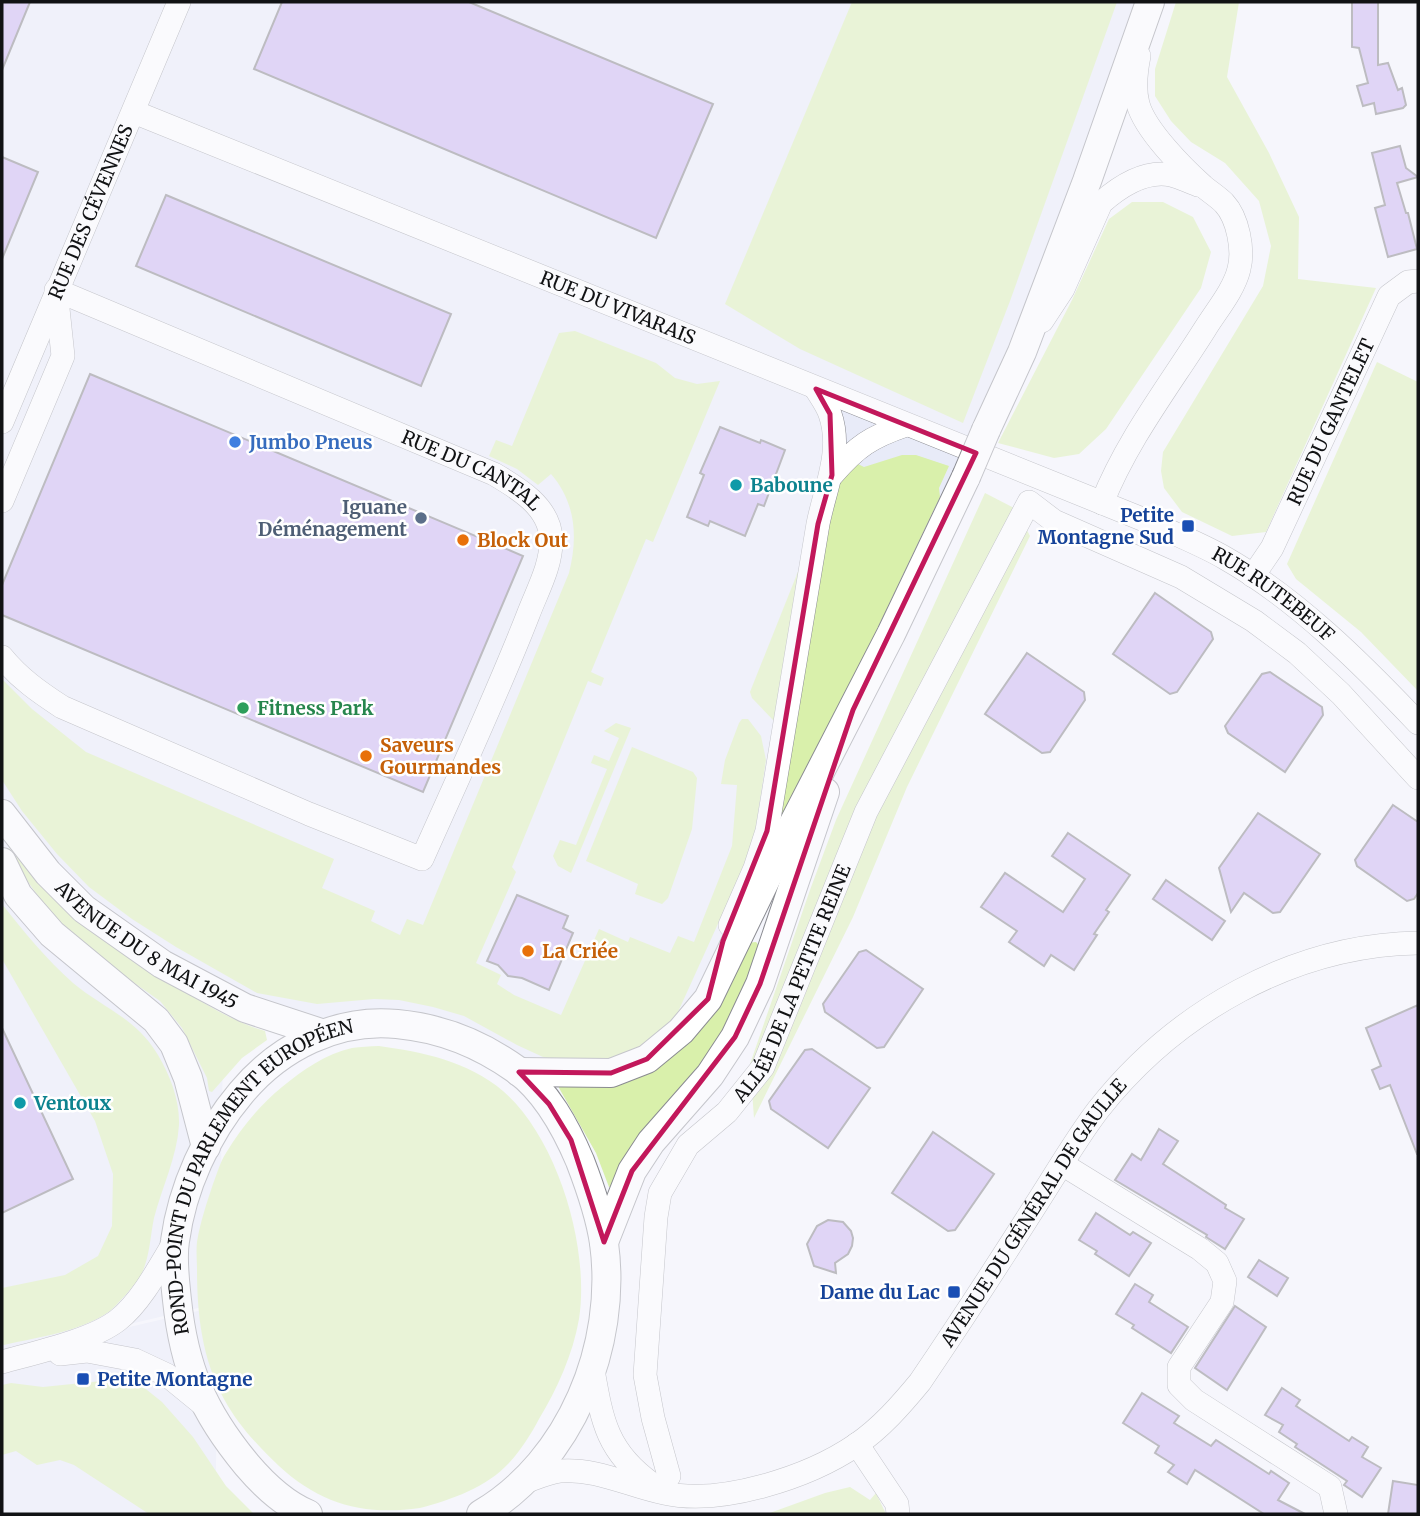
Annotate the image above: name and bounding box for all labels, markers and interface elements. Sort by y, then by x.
street label: RUE DES CÉVENNES [43,121,138,303]
street label: RUE DU VIVARAIS [537,265,699,350]
street label: RUE DU GANTELET [1282,335,1380,509]
street label: RUE DU CANTAL [398,425,547,516]
place label: Jumbo Pneus [248,430,373,454]
marker: Jumbo Pneus [227,434,243,450]
place label: Baboune [750,473,833,497]
marker: Baboune [728,477,744,493]
place label: Iguane Déménagement [258,495,407,541]
place label: Petite Montagne Sud [1038,503,1174,549]
marker: Iguane Déménagement [413,510,429,526]
marker: Petite Montagne Sud [1180,518,1196,534]
place label: Block Out [477,528,569,552]
marker: Block Out [455,532,471,548]
street label: RUE RUTEBEUF [1208,541,1340,647]
place label: Fitness Park [257,696,374,720]
marker: Fitness Park [235,700,251,716]
place label: Saveurs Gourmandes [380,733,501,779]
marker: Saveurs Gourmandes [358,748,374,764]
street label: ALLÉE DE LA PETITE REINE [727,861,856,1108]
street label: AVENUE DU 8 MAI 1945 [50,875,242,1014]
place label: La Criée [542,939,618,963]
marker: La Criée [520,943,536,959]
street label: ROND-POINT DU PARLEMENT EUROPÉEN [162,1014,356,1337]
street label: AVENUE DU GÉNÉRAL DE GAULLE [935,1073,1131,1352]
place label: Ventoux [33,1091,112,1115]
marker: Ventoux [12,1095,28,1111]
place label: Dame du Lac [820,1280,940,1304]
marker: Dame du Lac [946,1284,962,1300]
place label: Petite Montagne [97,1367,252,1391]
marker: Petite Montagne [75,1371,91,1387]

